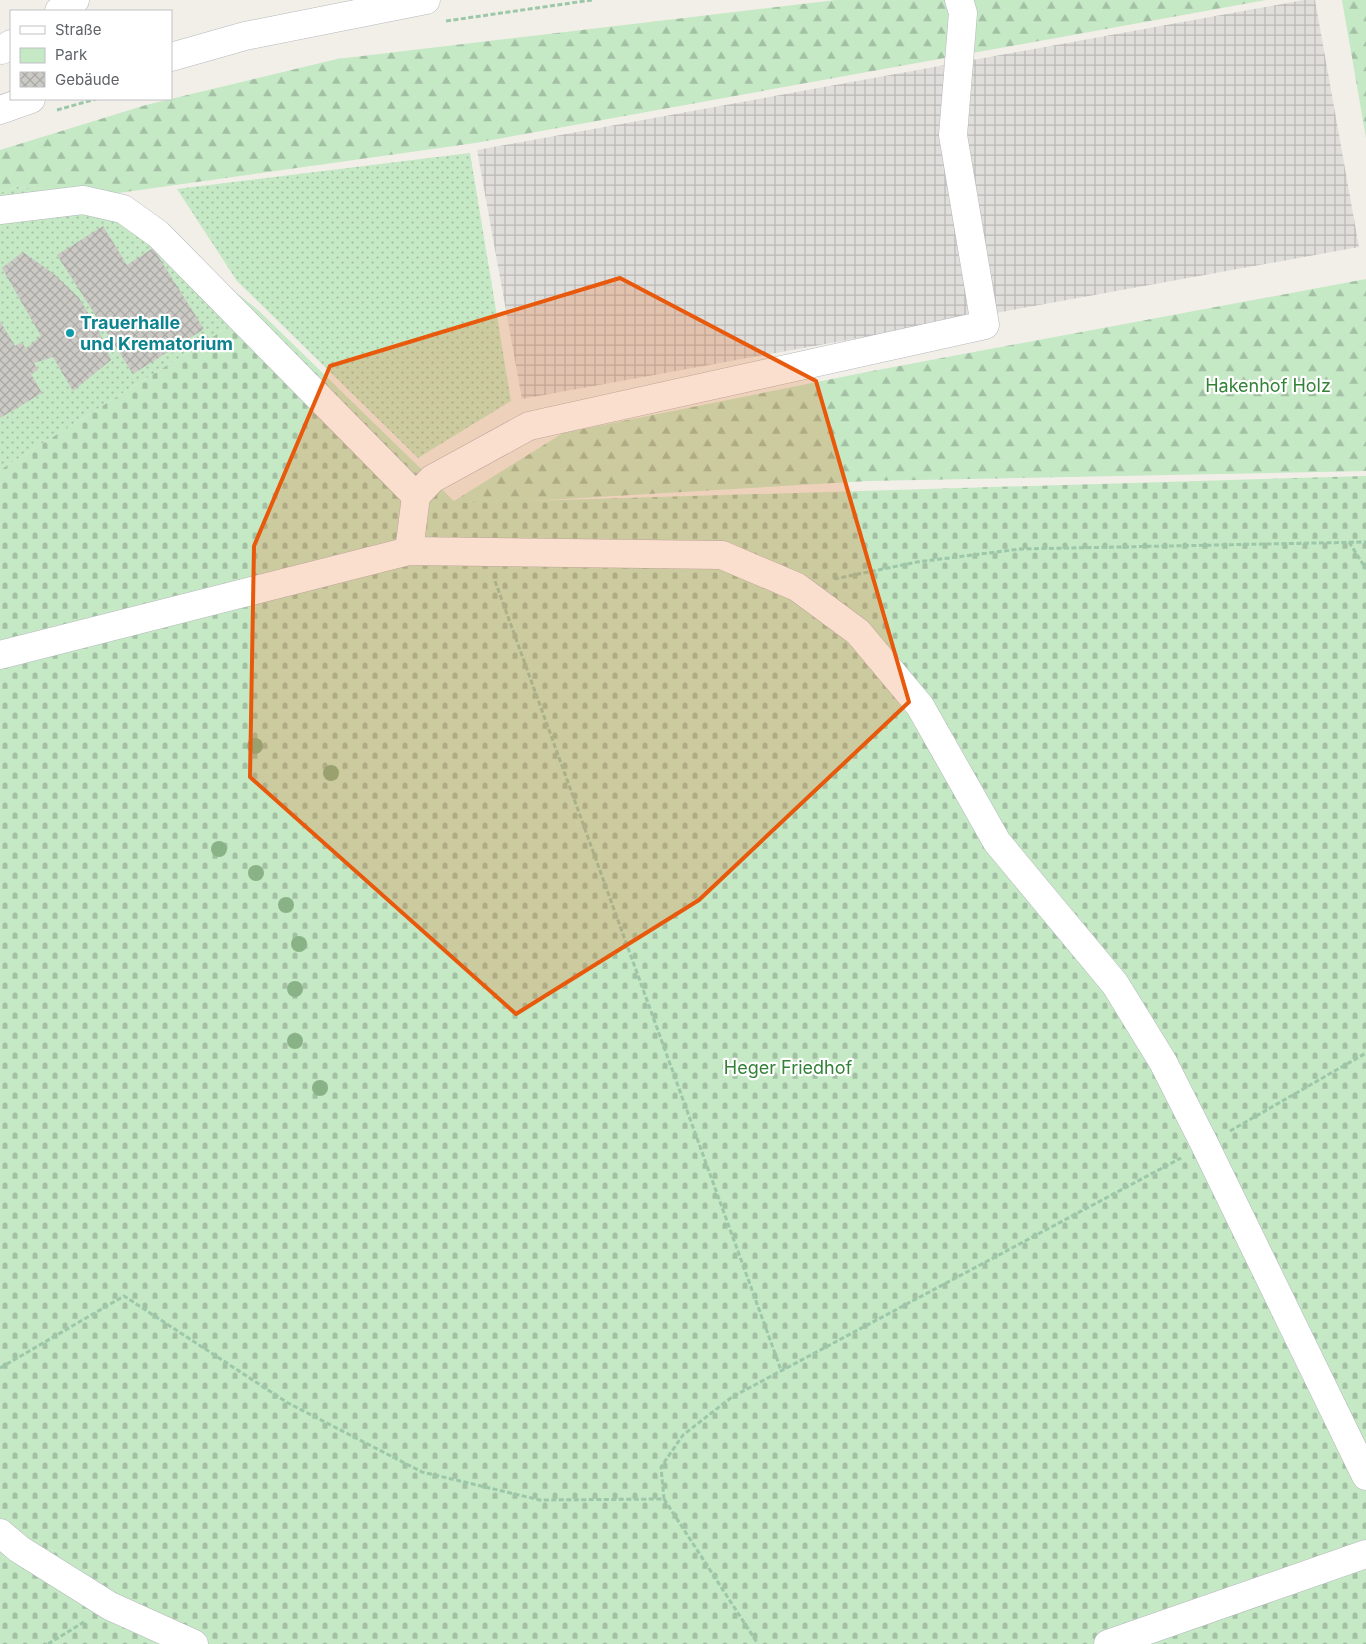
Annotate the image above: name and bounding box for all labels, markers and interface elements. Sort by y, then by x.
legend [10,10,172,100]
text: Straße [55,20,102,39]
text: Park [55,45,88,64]
text: Gebäude [55,70,120,89]
place label: Trauerhalle und Krematorium [80,312,233,354]
marker: Trauerhalle und Krematorium [64,327,76,339]
park label: Hakenhof Holz [1205,375,1331,396]
park label: Heger Friedhof [724,1057,853,1078]

